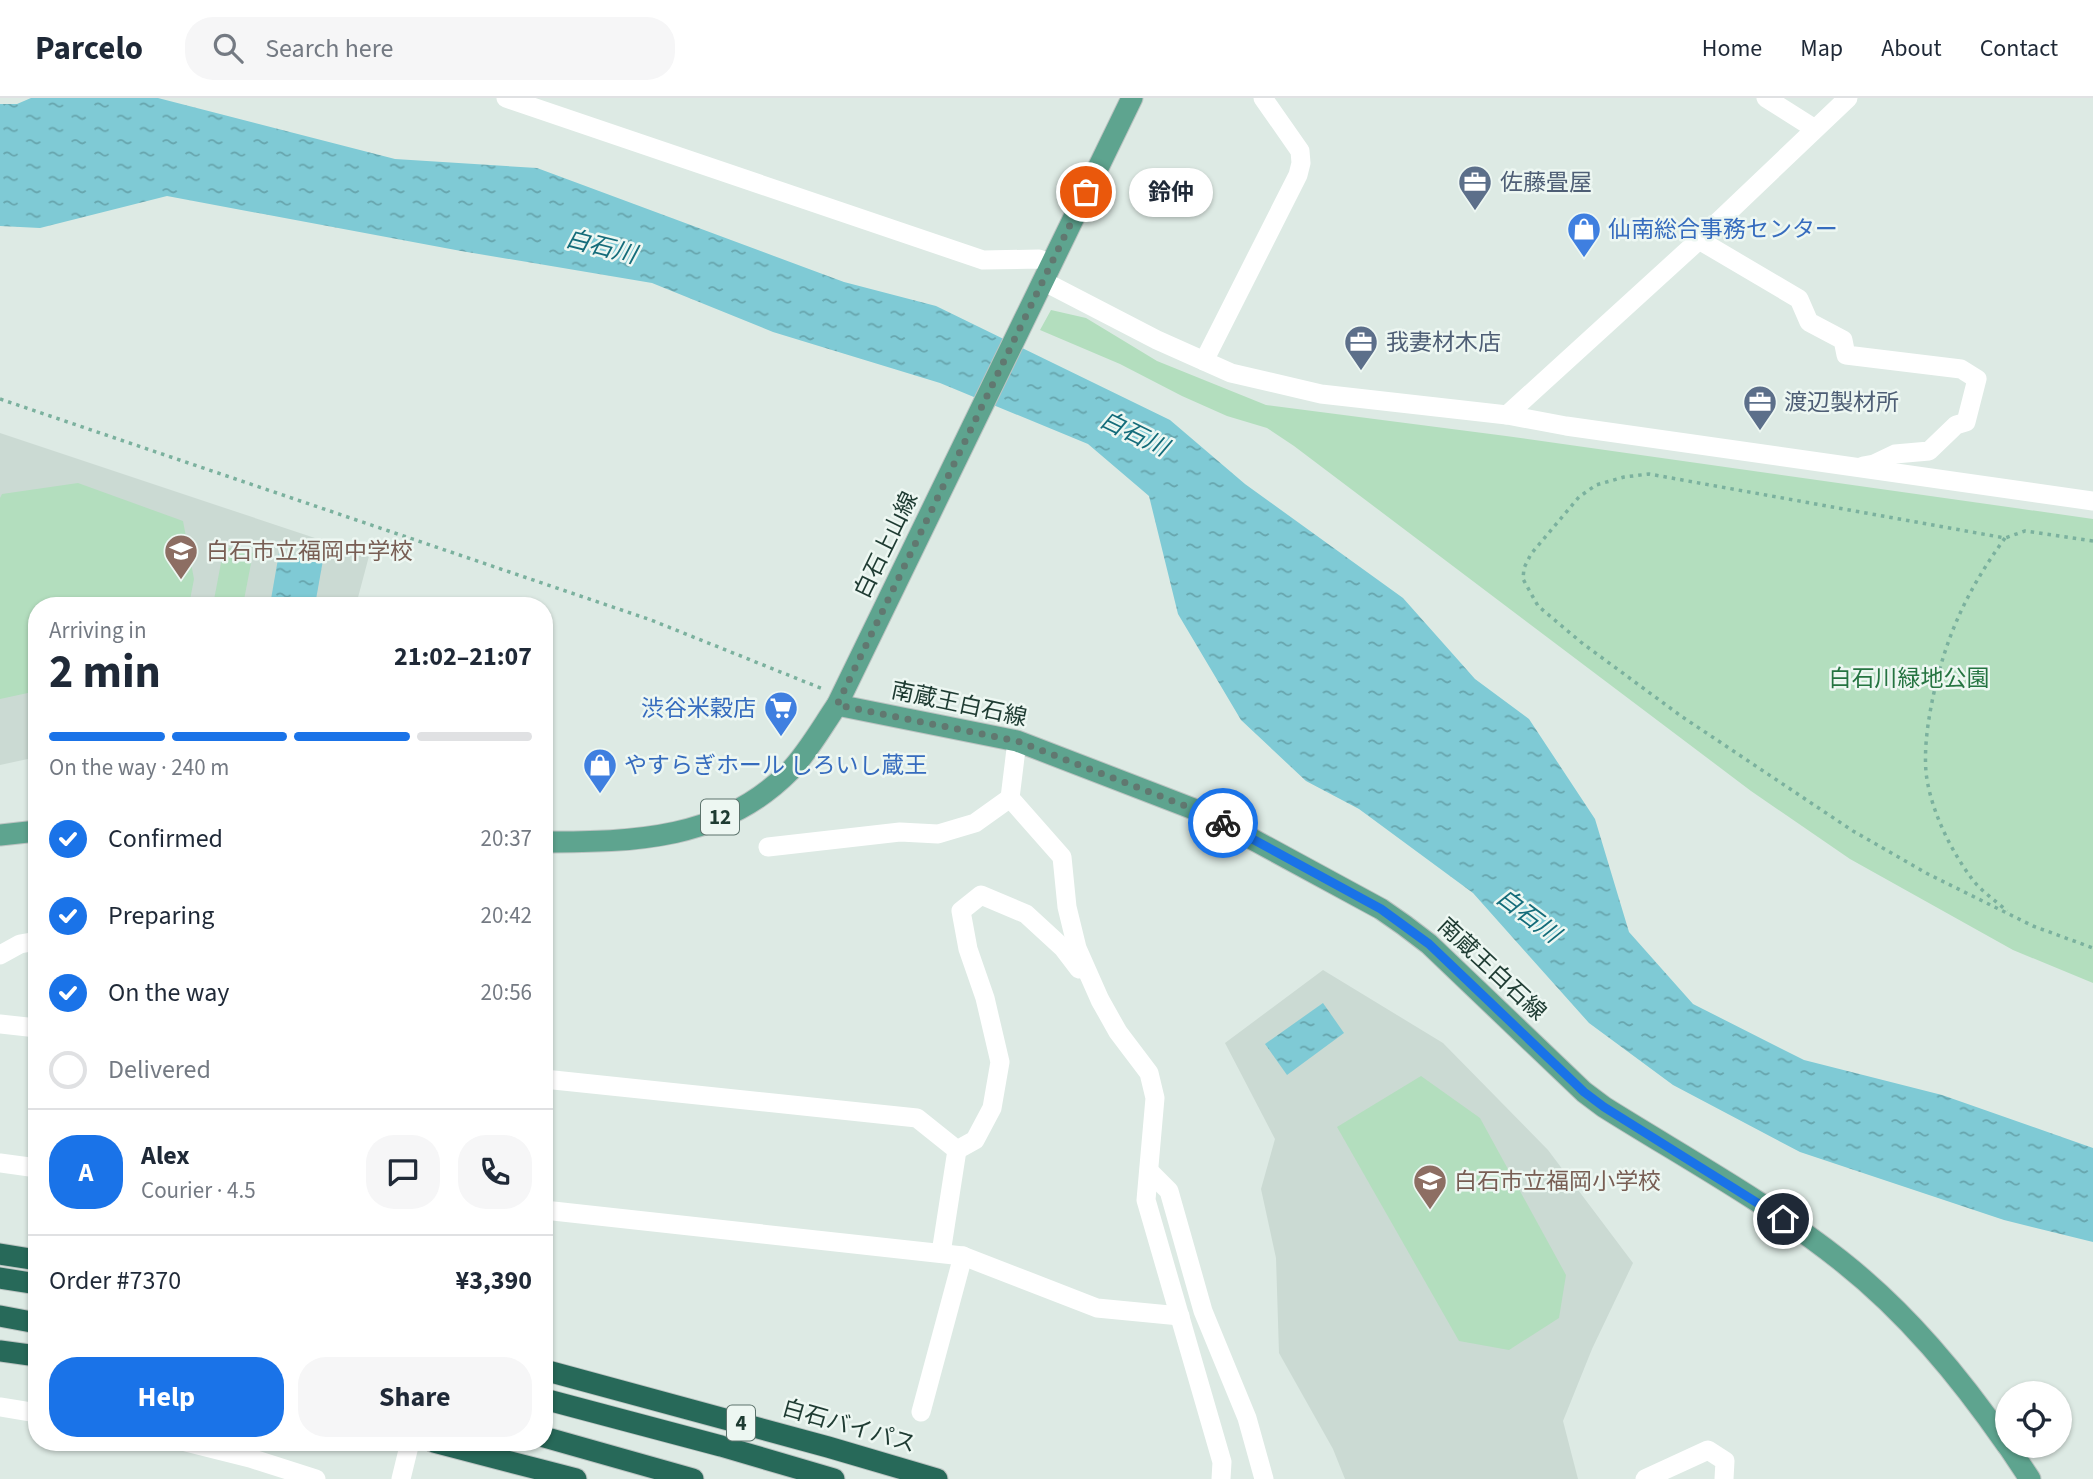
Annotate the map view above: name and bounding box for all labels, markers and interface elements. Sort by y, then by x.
search box [185,17,675,80]
text: Parcelo [35,25,143,72]
icon: search [209,29,247,67]
text: Search here [265,30,393,67]
text: Home [1702,31,1762,66]
text: Map [1800,31,1843,66]
text: About [1881,31,1942,66]
text: Contact [1980,31,2058,66]
pin [1056,162,1116,222]
office icon: 佐藤畳屋 [1456,163,1494,212]
place label: 佐藤畳屋 [1500,166,1592,199]
callout: 鈴仲 [1128,168,1212,217]
icon: bag [1067,173,1105,211]
text: 鈴仲 [1148,176,1194,209]
shop icon: 仙南総合事務センター [1565,210,1603,259]
place label: 仙南総合事務センター [1608,213,1838,246]
water label: 白石川 [562,221,643,273]
office icon: 我妻材木店 [1342,323,1380,372]
place label: 我妻材木店 [1386,326,1501,359]
office icon: 渡辺製材所 [1741,383,1779,432]
place label: 渡辺製材所 [1784,386,1899,419]
water label: 白石川 [1094,402,1177,467]
street label: 白石上山線 [846,486,926,604]
school or university icon: 白石市立福岡中学校 [162,532,200,581]
place label: 白石市立福岡中学校 [206,535,413,568]
text: Arriving in [49,614,147,647]
text: 21:02–21:07 [394,638,532,675]
text: 2 min [49,640,161,705]
park label: 白石川緑地公園 [1829,662,1990,695]
street label: 南蔵王白石線 [888,674,1030,734]
supermarket icon: 渋谷米穀店 [762,689,800,738]
place label: 渋谷米穀店 [641,692,756,725]
shop icon: やすらぎホール しろいし蔵王 [581,746,619,795]
place label: やすらぎホール しろいし蔵王 [624,749,928,782]
text: On the way · 240 m [49,751,229,784]
courier [1188,788,1258,858]
road number: 12 [701,800,739,834]
icon: bike [1204,804,1242,842]
icon: check [49,820,87,858]
text: Confirmed [108,820,223,857]
text: 20:37 [481,822,532,855]
water label: 白石川 [1489,880,1570,953]
icon: check [49,897,87,935]
text: Preparing [108,897,214,934]
text: 20:42 [481,899,532,932]
street label: 南蔵王白石線 [1430,910,1554,1028]
icon: check [49,974,87,1012]
text: On the way [108,974,229,1011]
text: 20:56 [481,976,532,1009]
text: Delivered [108,1051,211,1088]
button: chat [366,1135,440,1209]
button: phone [458,1135,532,1209]
text: Alex [141,1137,190,1174]
text: A [79,1154,93,1191]
school or university icon: 白石市立福岡小学校 [1411,1162,1449,1211]
place label: 白石市立福岡小学校 [1454,1165,1661,1198]
text: Courier · 4.5 [141,1174,256,1207]
pin [1753,1189,1813,1249]
icon: home [1764,1200,1802,1238]
text: Order #7370 [49,1262,181,1299]
text: ¥3,390 [456,1262,532,1299]
button: Help [49,1357,284,1437]
button: Share [298,1357,532,1437]
map controls [1995,1381,2072,1458]
button: locate [1995,1381,2072,1458]
street label: 白石バイパス [778,1391,920,1461]
road number: 4 [727,1406,755,1440]

